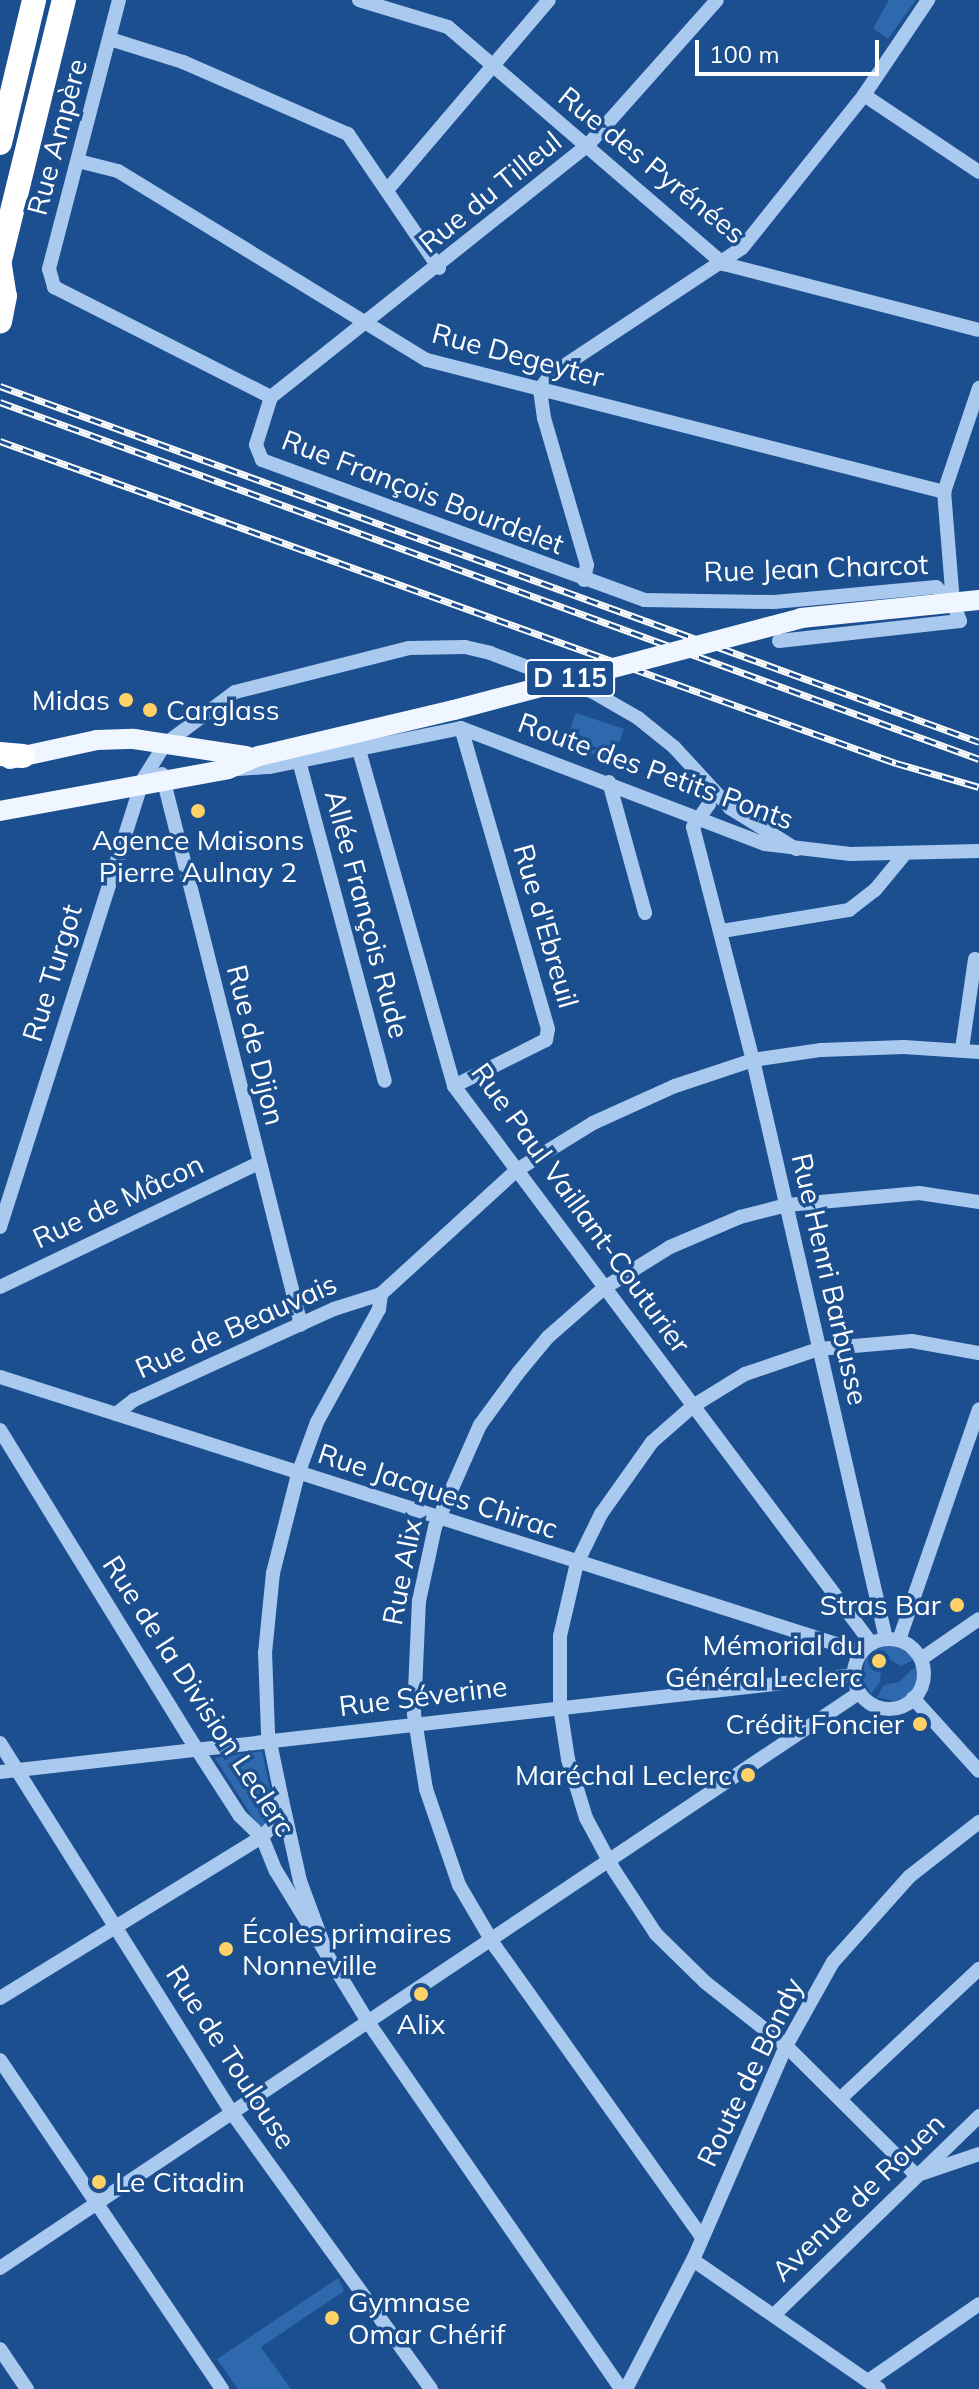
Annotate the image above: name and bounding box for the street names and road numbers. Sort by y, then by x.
street label: Rue Ampère [20,55,94,219]
street label: Rue des Pyrénées [552,79,752,251]
street label: Rue du Tilleul [412,124,568,260]
street label: Rue Degeyter [428,316,608,394]
street label: Rue François Bourdelet [277,423,569,561]
street label: Rue Jean Charcot [703,547,929,589]
road number: D 115 [524,656,616,700]
street label: Route des Petits Ponts [514,706,798,836]
street label: Allée François Rude [318,786,416,1042]
street label: Rue d'Ebreuil [507,840,585,1012]
street label: Rue Turgot [15,900,89,1046]
street label: Rue de Dijon [220,961,292,1129]
street label: Rue Paul Vaillant-Couturier [464,1056,698,1360]
street label: Rue de Mâcon [27,1147,209,1255]
street label: Rue Henri Barbusse [785,1150,875,1408]
street label: Rue de Beauvais [130,1267,342,1385]
street label: Rue Jacques Chirac [314,1436,562,1546]
street label: Rue Alix [375,1516,429,1628]
street label: Rue de la Division Leclerc [96,1550,302,1842]
street label: Rue Séverine [337,1669,509,1723]
street label: Rue de Toulouse [159,1959,303,2155]
street label: Route de Bondy [690,1972,810,2172]
street label: Avenue de Rouen [765,2106,951,2288]

